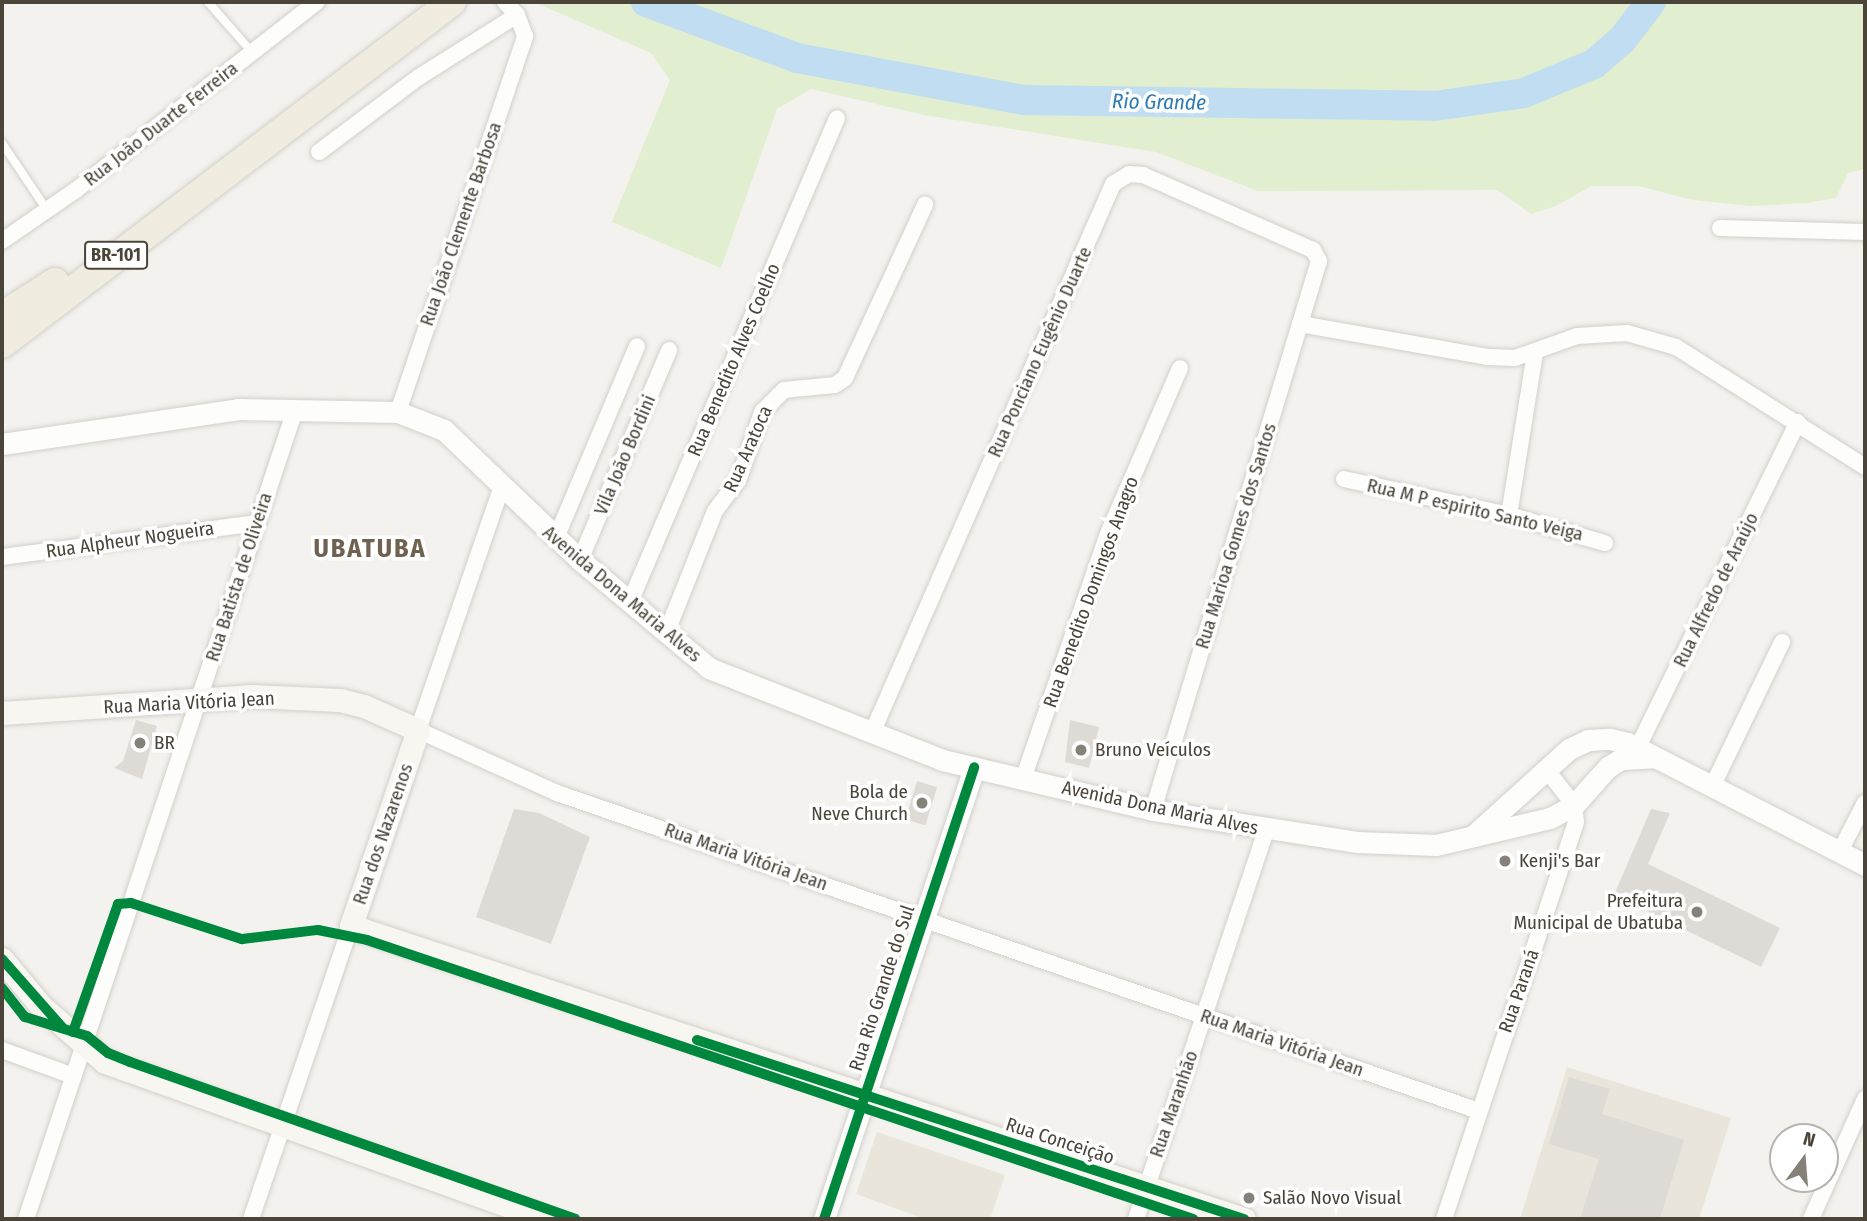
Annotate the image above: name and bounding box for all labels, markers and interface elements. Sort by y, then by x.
street label: Rua João Duarte Ferreira [80,57,242,191]
water label: Rio Grande [1112,89,1206,115]
street label: Rua João Clemente Barbosa [415,119,507,329]
road number: BR-101 [83,241,149,270]
street label: Rua Ponciano Eugênio Duarte [983,243,1097,461]
street label: Rua Benedito Alves Coelho [683,260,785,460]
street label: Vila João Bordini [589,392,661,518]
street label: Rua Aratoca [719,402,777,496]
street label: Rua Marioa Gomes dos Santos [1191,420,1281,652]
street label: Rua Benedito Domingos Anagro [1038,473,1144,711]
street label: Rua M P espirito Santo Veiga [1365,474,1585,546]
street label: Rua Batista de Oliveira [201,490,277,664]
street label: Rua Alfredo de Araújo [1669,509,1763,671]
street label: Rua Alpheur Nogueira [45,517,215,563]
street label: Avenida Dona Maria Alves [538,521,706,667]
district label: UBATUBA [314,533,426,565]
street label: Rua Maria Vitória Jean [103,687,275,719]
place label: BR [154,732,175,754]
marker: BR [132,735,148,751]
place label: Bruno Veículos [1095,739,1211,761]
marker: Bruno Veículos [1073,742,1089,758]
street label: Rua dos Nazarenos [348,760,418,908]
street label: Avenida Dona Maria Alves [1060,776,1260,840]
place label: Bola de Neve Church [811,781,908,825]
marker: Bola de Neve Church [914,795,930,811]
street label: Rua Maria Vitória Jean [661,818,831,896]
place label: Kenji's Bar [1519,850,1600,872]
marker: Kenji's Bar [1497,853,1513,869]
place label: Prefeitura Municipal de Ubatuba [1513,890,1683,934]
street label: Rua Rio Grande do Sul [844,902,920,1074]
marker: Prefeitura Municipal de Ubatuba [1689,904,1705,920]
street label: Rua Paraná [1494,946,1544,1036]
street label: Rua Maria Vitória Jean [1197,1004,1367,1082]
street label: Rua Maranhão [1145,1048,1203,1160]
street label: Rua Conceição [1003,1113,1117,1169]
north arrow [1769,1123,1839,1193]
text: N [1801,1127,1818,1152]
place label: Salão Novo Visual [1263,1187,1401,1209]
marker: Salão Novo Visual [1241,1190,1257,1206]

